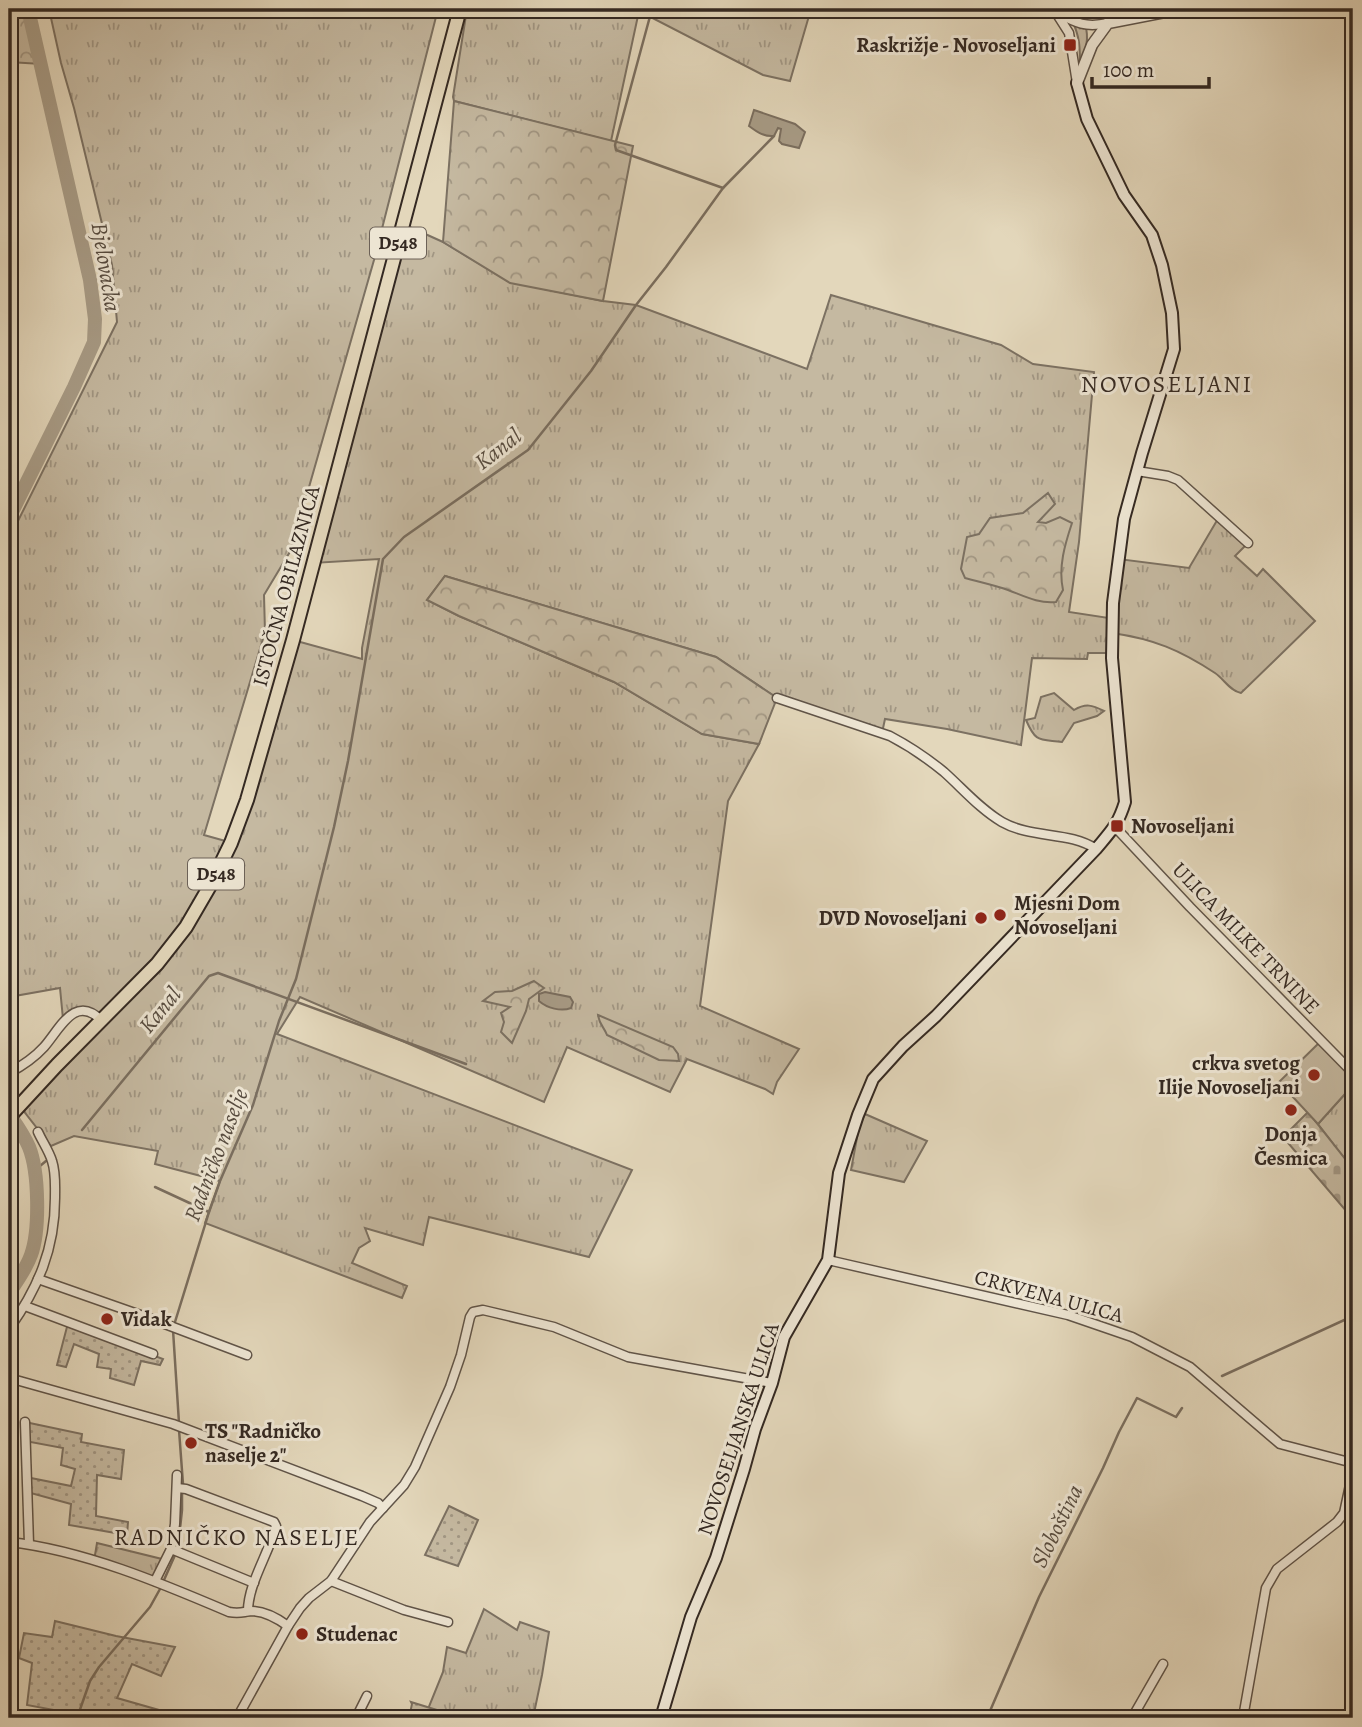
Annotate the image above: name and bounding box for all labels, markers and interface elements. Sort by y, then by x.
place label: Raskrižje - Novoseljani [856,31,1056,59]
marker: Raskrižje - Novoseljani [1062,37,1078,53]
scale bar [1092,46,1210,90]
text: 100 m [1103,56,1154,84]
water label: Bjelovacka [84,220,128,314]
road number: D548 [370,228,426,258]
district label: NOVOSELJANI [1081,368,1253,400]
water label: Kanal [468,421,528,477]
street label: ISTOČNA OBILAZNICA [246,482,327,690]
place label: Novoseljani [1131,812,1234,840]
marker: Novoseljani [1109,818,1125,834]
street label: ULICA MILKE TRNINE [1166,856,1326,1020]
road number: D548 [188,859,244,890]
place label: Mjesni Dom Novoseljani [1014,889,1121,941]
place label: DVD Novoseljani [818,904,967,932]
marker: Mjesni Dom Novoseljani [992,907,1008,923]
marker: DVD Novoseljani [973,910,989,926]
water label: Kanal [132,980,188,1040]
place label: crkva svetog Ilije Novoseljani [1158,1049,1300,1101]
marker: crkva svetog Ilije Novoseljani [1306,1067,1322,1083]
water label: Radničko naselje [176,1084,256,1226]
marker: Donja Česmica [1283,1102,1299,1118]
place label: Donja Česmica [1254,1120,1329,1172]
street label: CRKVENA ULICA [971,1263,1127,1330]
place label: Vidak [120,1305,172,1333]
marker: Vidak [99,1311,115,1327]
street label: NOVOSELJANSKA ULICA [690,1318,786,1539]
place label: TS "Radničko naselje 2" [205,1417,321,1469]
marker: TS "Radničko naselje 2" [183,1435,199,1451]
water label: Sloboština [1024,1479,1091,1573]
district label: RADNIČKO NASELJE [114,1521,360,1553]
place label: Studenac [316,1620,398,1648]
marker: Studenac [294,1626,310,1642]

